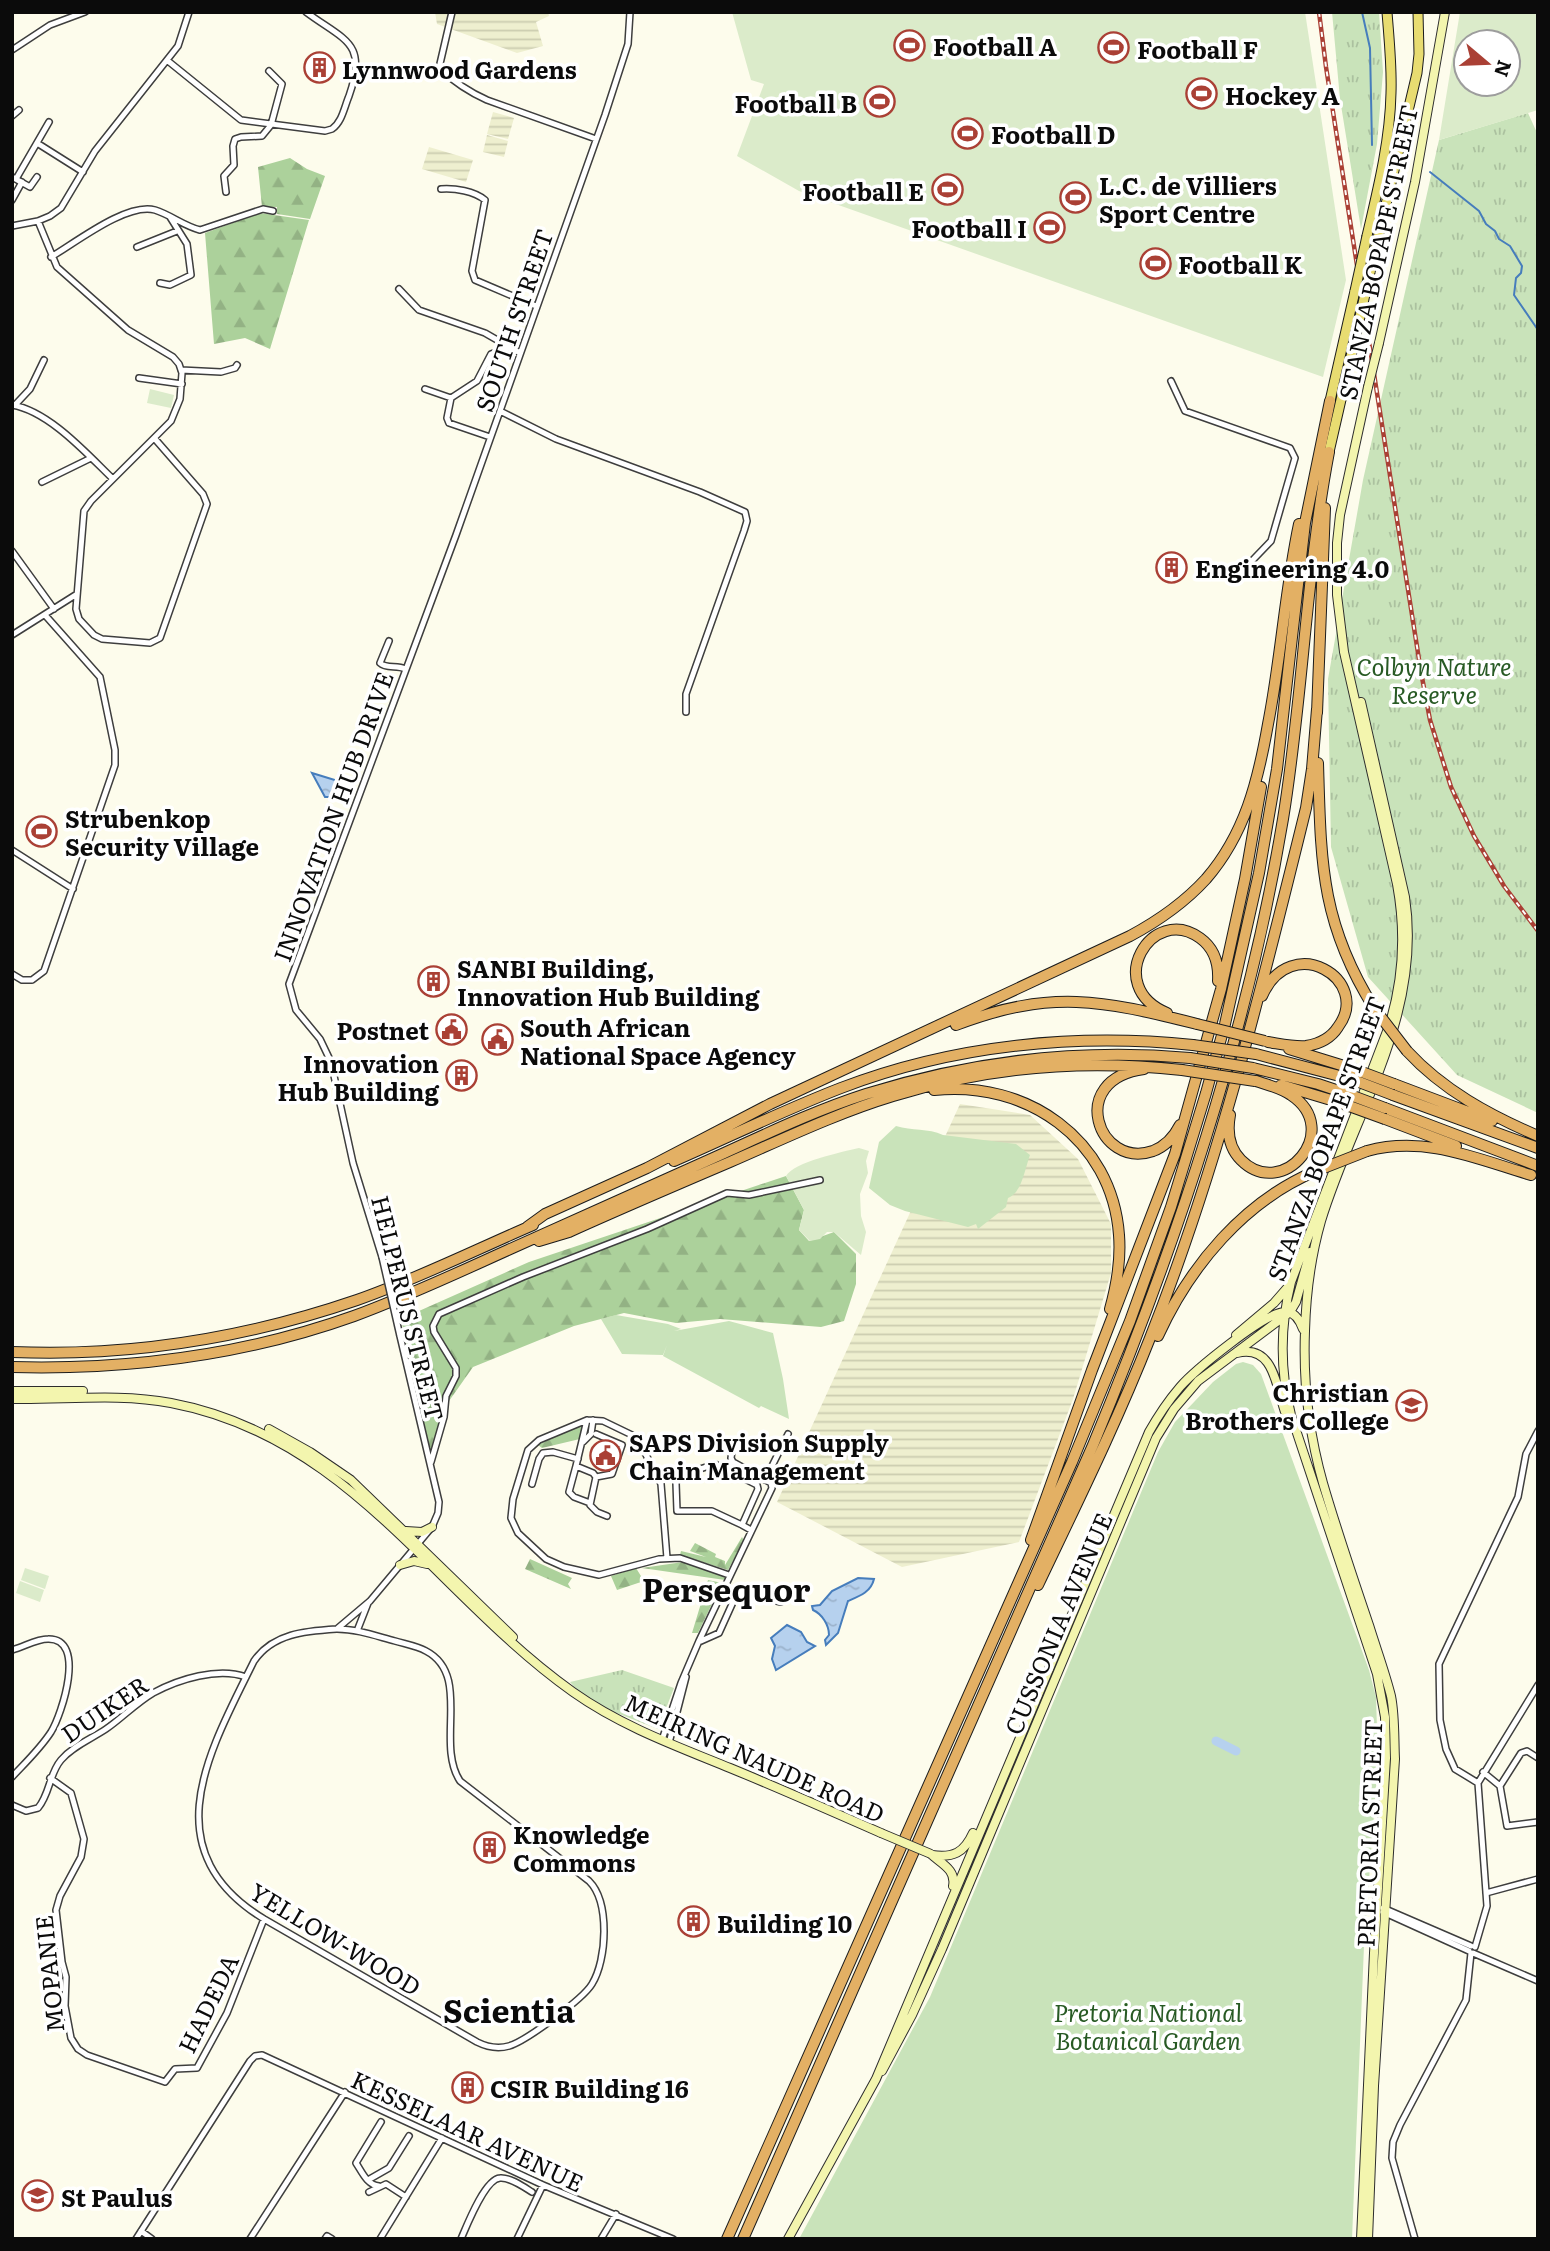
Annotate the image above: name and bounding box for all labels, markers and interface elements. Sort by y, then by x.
sports icon: Football A [893,28,927,62]
place label: Football A [933,28,1057,63]
north arrow [1452,28,1522,98]
sports icon: Football F [1097,31,1131,65]
place label: Football F [1137,31,1258,66]
building icon: Lynnwood Gardens [302,51,336,85]
place label: Lynnwood Gardens [342,51,577,86]
text: N [1488,57,1520,81]
sports icon: Hockey A [1185,77,1219,111]
place label: Hockey A [1225,77,1340,112]
place label: Football B [735,85,857,120]
sports icon: Football B [863,85,897,119]
street label: STANZA BOPAPE STREET [1329,101,1425,403]
sports icon: Football D [951,116,985,150]
place label: Football D [991,116,1116,151]
place label: L.C. de Villiers Sport Centre [1099,167,1277,230]
place label: Football E [802,173,924,208]
sports icon: Football E [930,173,964,207]
sports icon: L.C. de Villiers Sport Centre [1059,181,1093,215]
place label: Football I [911,210,1027,245]
sports icon: Football I [1033,210,1067,244]
street label: SOUTH STREET [465,224,561,416]
sports icon: Football K [1138,246,1172,280]
place label: Football K [1178,246,1303,281]
building icon: Engineering 4.0 [1155,550,1189,584]
place label: Engineering 4.0 [1195,550,1389,585]
park label: Colbyn Nature Reserve [1357,648,1511,711]
street label: INNOVATION HUB DRIVE [263,666,401,966]
place label: Strubenkop Security Village [65,800,259,863]
sports icon: Strubenkop Security Village [25,814,59,848]
place label: SANBI Building, Innovation Hub Building [457,950,760,1013]
building icon: SANBI Building, Innovation Hub Building [417,964,451,998]
street label: STANZA BOPAPE STREET [1257,991,1393,1285]
place label: South African National Space Agency [520,1009,796,1072]
place label: Postnet [336,1012,429,1047]
public building icon: Postnet [435,1012,469,1046]
public building icon: South African National Space Agency [480,1023,514,1057]
place label: Innovation Hub Building [277,1045,439,1108]
building icon: Innovation Hub Building [445,1059,479,1093]
street label: HELPERUS STREET [364,1192,454,1424]
place label: Christian Brothers College [1185,1374,1389,1437]
school or university icon: Christian Brothers College [1395,1388,1429,1422]
place label: SAPS Division Supply Chain Management [629,1424,889,1487]
public building icon: SAPS Division Supply Chain Management [589,1438,623,1472]
street label: CUSSONIA AVENUE [994,1507,1120,1739]
district label: Persequor [642,1564,811,1612]
street label: DUIKER [53,1666,155,1750]
street label: MEIRING NAUDE ROAD [619,1684,891,1830]
street label: PRETORIA STREET [1347,1718,1389,1948]
place label: Knowledge Commons [513,1816,650,1879]
building icon: Knowledge Commons [473,1830,507,1864]
street label: YELLOW-WOOD [244,1873,428,2003]
building icon: Building 10 [677,1905,711,1939]
place label: Building 10 [717,1905,852,1940]
street label: MOPANIE [24,1914,72,2034]
street label: HADEDA [168,1947,246,2058]
district label: Scientia [443,1985,575,2033]
park label: Pretoria National Botanical Garden [1054,1994,1243,2057]
street label: KESSELAAR AVENUE [346,2061,590,2199]
building icon: CSIR Building 16 [450,2070,484,2104]
place label: CSIR Building 16 [490,2070,689,2105]
school or university icon: St Paulus [21,2179,55,2213]
place label: St Paulus [61,2179,173,2214]

